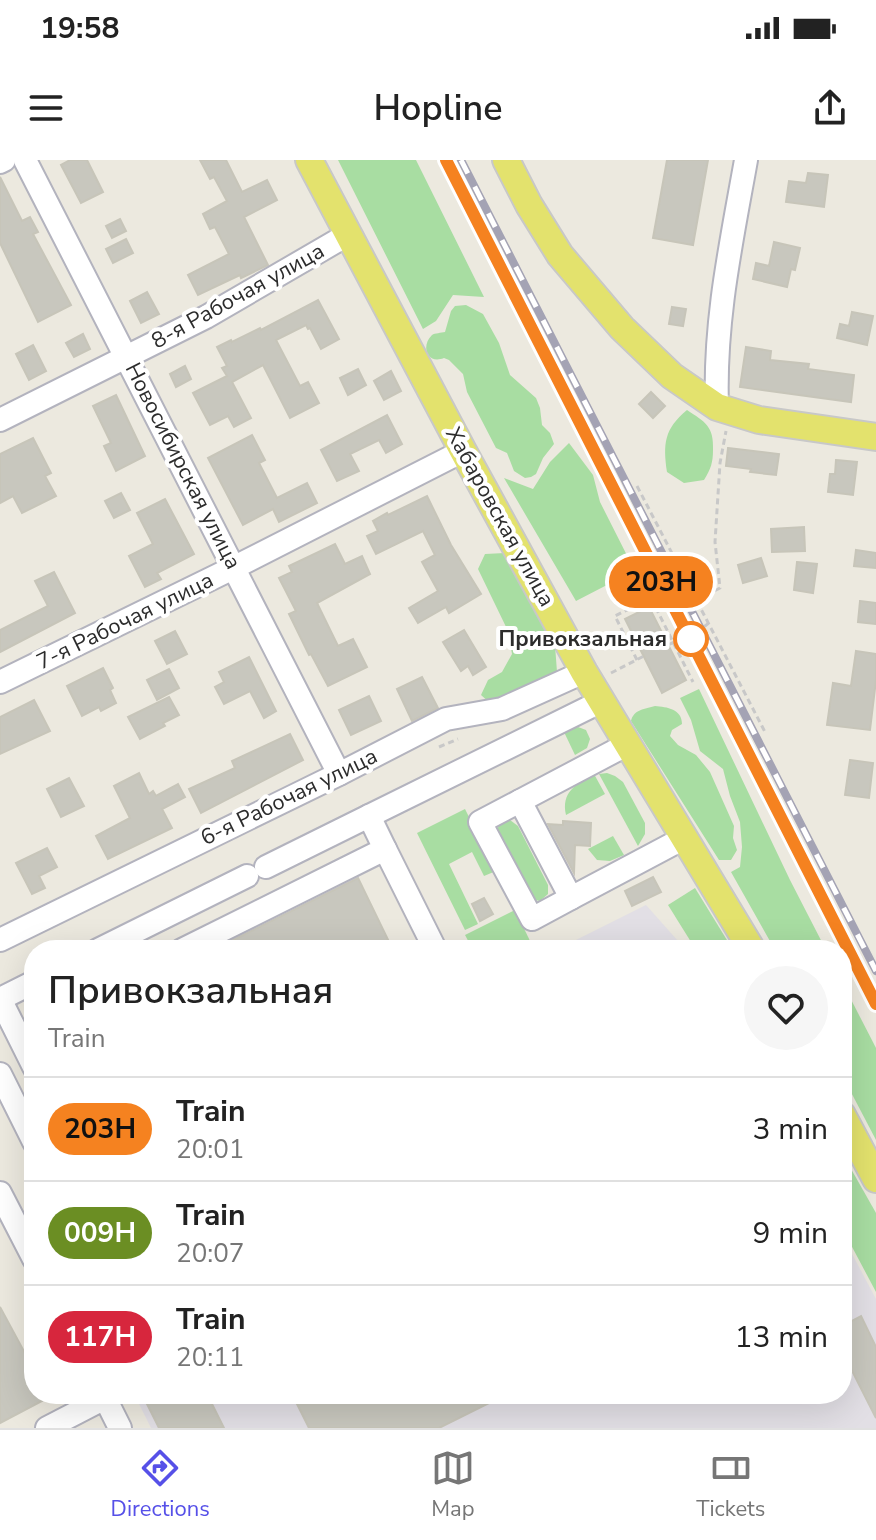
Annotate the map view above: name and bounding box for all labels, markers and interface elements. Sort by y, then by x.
text: 19:58 [40,8,119,49]
text: Hopline [373,84,503,133]
icon: menu [24,86,68,130]
icon: share [808,86,852,130]
street label: 8-я Рабочая улица [146,236,330,356]
street label: Новосибирская улица [118,358,248,574]
street label: Хабаровская улица [438,422,562,612]
line badge: 203Н [605,556,717,608]
text: 203Н [625,563,697,601]
street label: 7-я Рабочая улица [32,565,218,677]
marker: Привокзальная [674,622,708,656]
place label: Привокзальная [498,624,667,654]
street label: 6-я Рабочая улица [196,741,382,853]
text: Привокзальная [48,965,333,1016]
button: heart [744,966,828,1050]
text: Train [48,1021,105,1056]
text: Train [176,1091,246,1132]
text: 3 min [753,1109,828,1150]
text: 203Н [64,1110,136,1148]
text: 20:01 [176,1132,244,1167]
text: Train [176,1195,246,1236]
text: 9 min [753,1213,828,1254]
text: 009Н [64,1214,136,1252]
text: 20:07 [176,1236,244,1271]
text: Train [176,1299,246,1340]
text: 13 min [735,1317,828,1358]
text: 117Н [64,1318,136,1356]
text: 20:11 [176,1340,244,1375]
tab: Directions [111,1446,210,1524]
tab: Map [431,1446,475,1524]
tab: Tickets [696,1446,765,1524]

